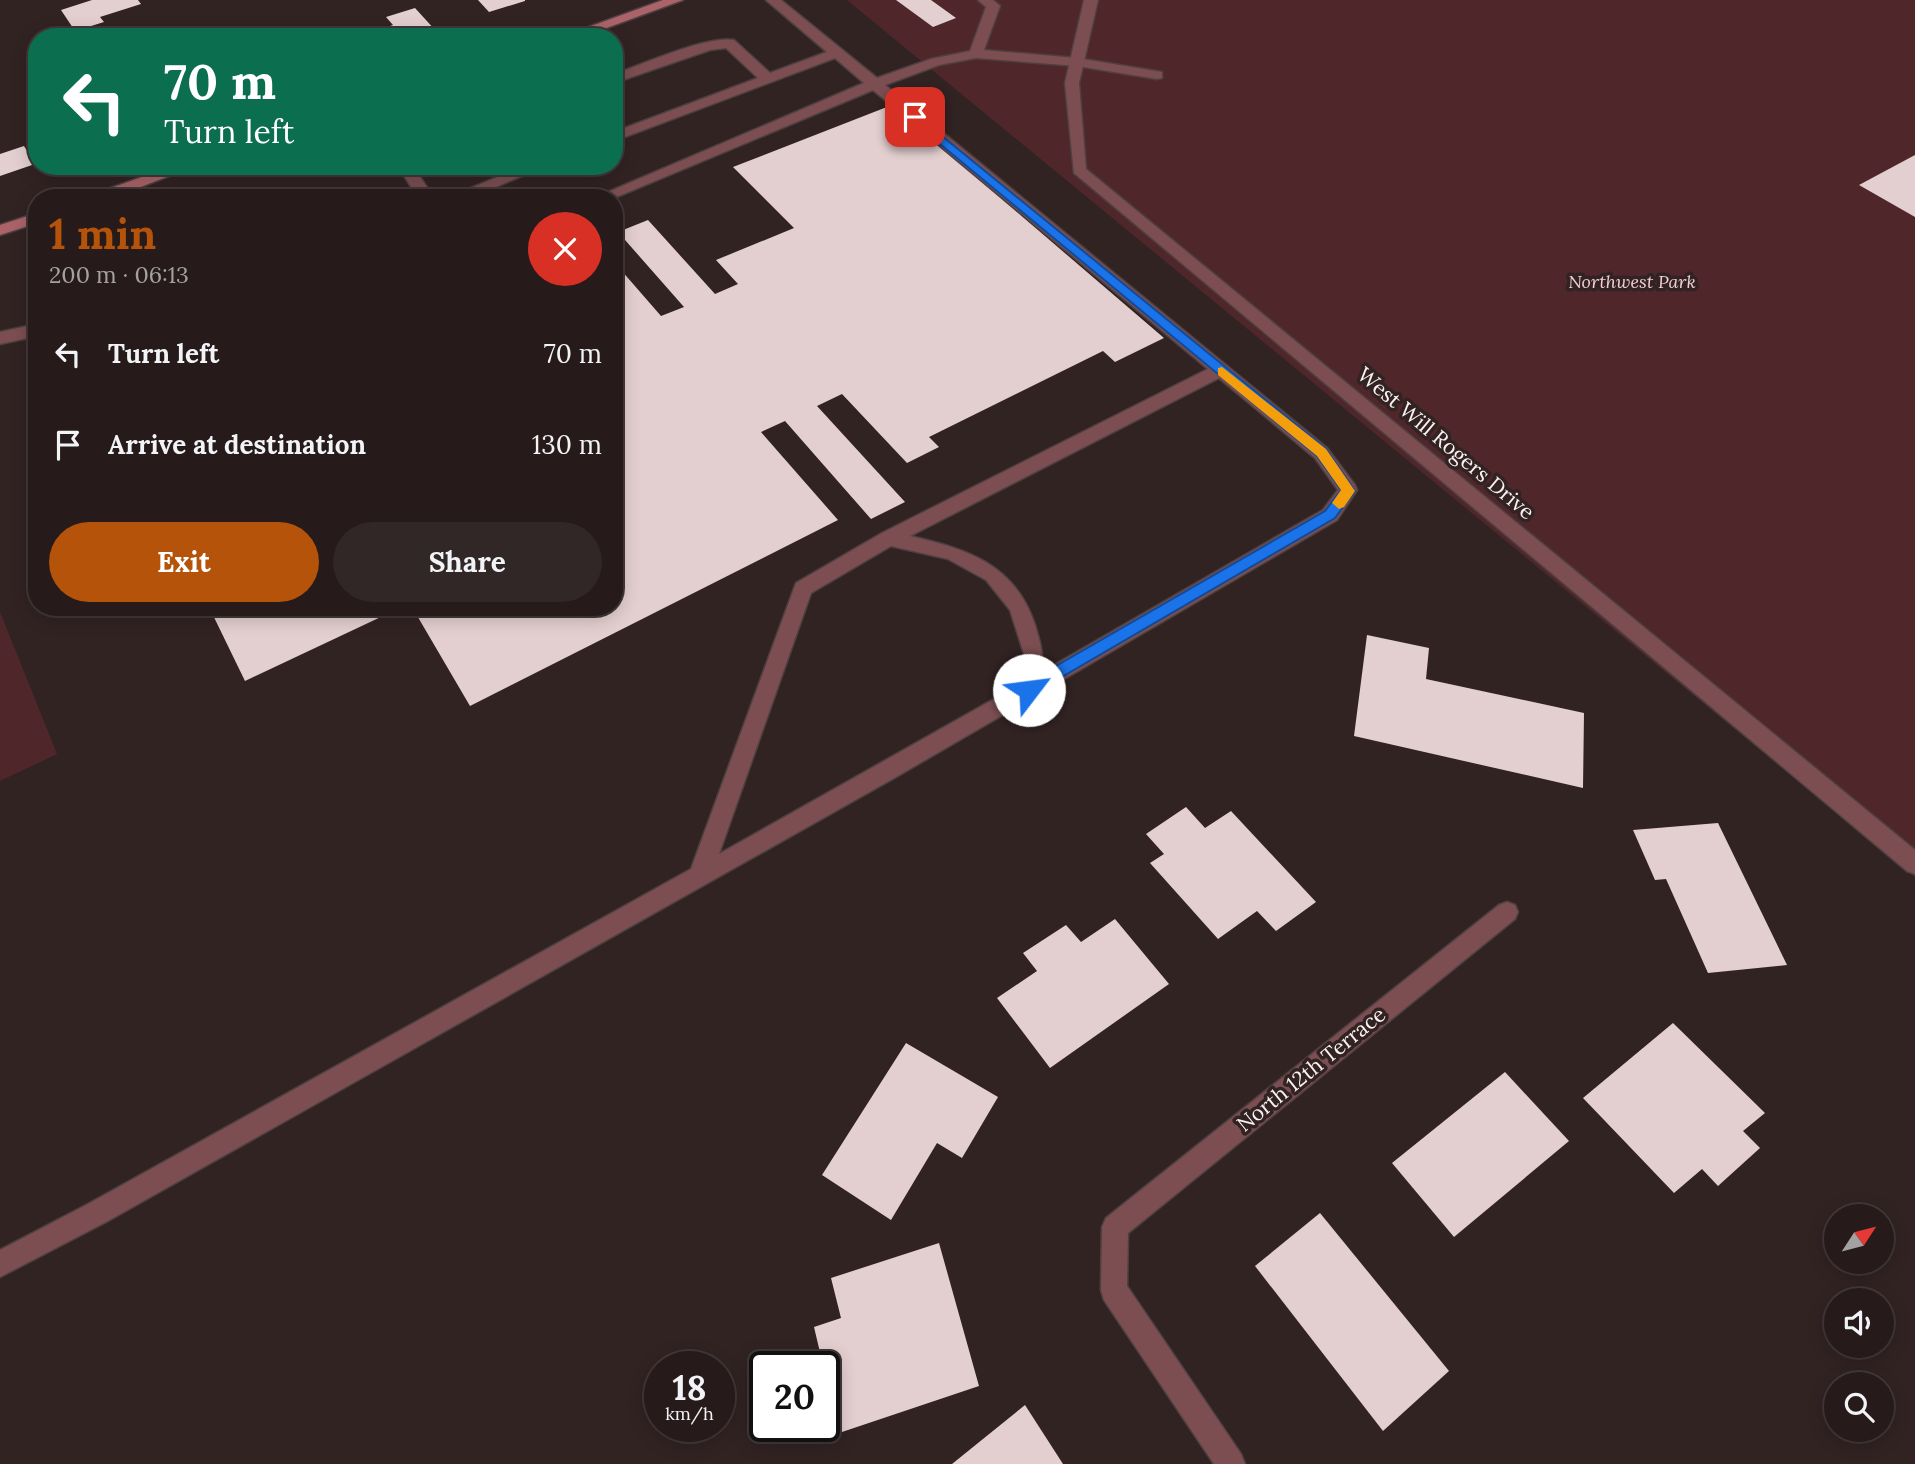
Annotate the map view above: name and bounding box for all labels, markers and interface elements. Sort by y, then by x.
text: 70 m [164,50,276,112]
icon: left [49,56,140,147]
pin [885,87,945,147]
icon: arrive [896,98,934,136]
text: Turn left [164,111,294,152]
text: 1 min [49,207,156,261]
button: close [528,212,602,286]
text: 200 m · 06:13 [49,260,189,289]
park label: Northwest Park [1568,270,1696,293]
icon: left [49,335,87,373]
text: Turn left [108,337,219,370]
text: 70 m [544,337,602,370]
street label: West Will Rogers Drive [1352,361,1540,525]
icon: arrive [49,426,87,464]
text: Arrive at destination [108,428,366,461]
text: 130 m [532,428,602,461]
button: Exit [49,522,319,602]
button: Share [333,522,602,602]
position arrow [992,653,1066,727]
street label: North 12th Terrace [1231,1001,1391,1137]
north arrow [1824,1204,1894,1274]
map controls [1824,1204,1894,1442]
button: sound [1824,1288,1894,1358]
speed limit sign: 20 [749,1351,840,1442]
text: 18 [672,1365,707,1410]
button: search [1824,1372,1894,1442]
text: km/h [665,1402,714,1425]

